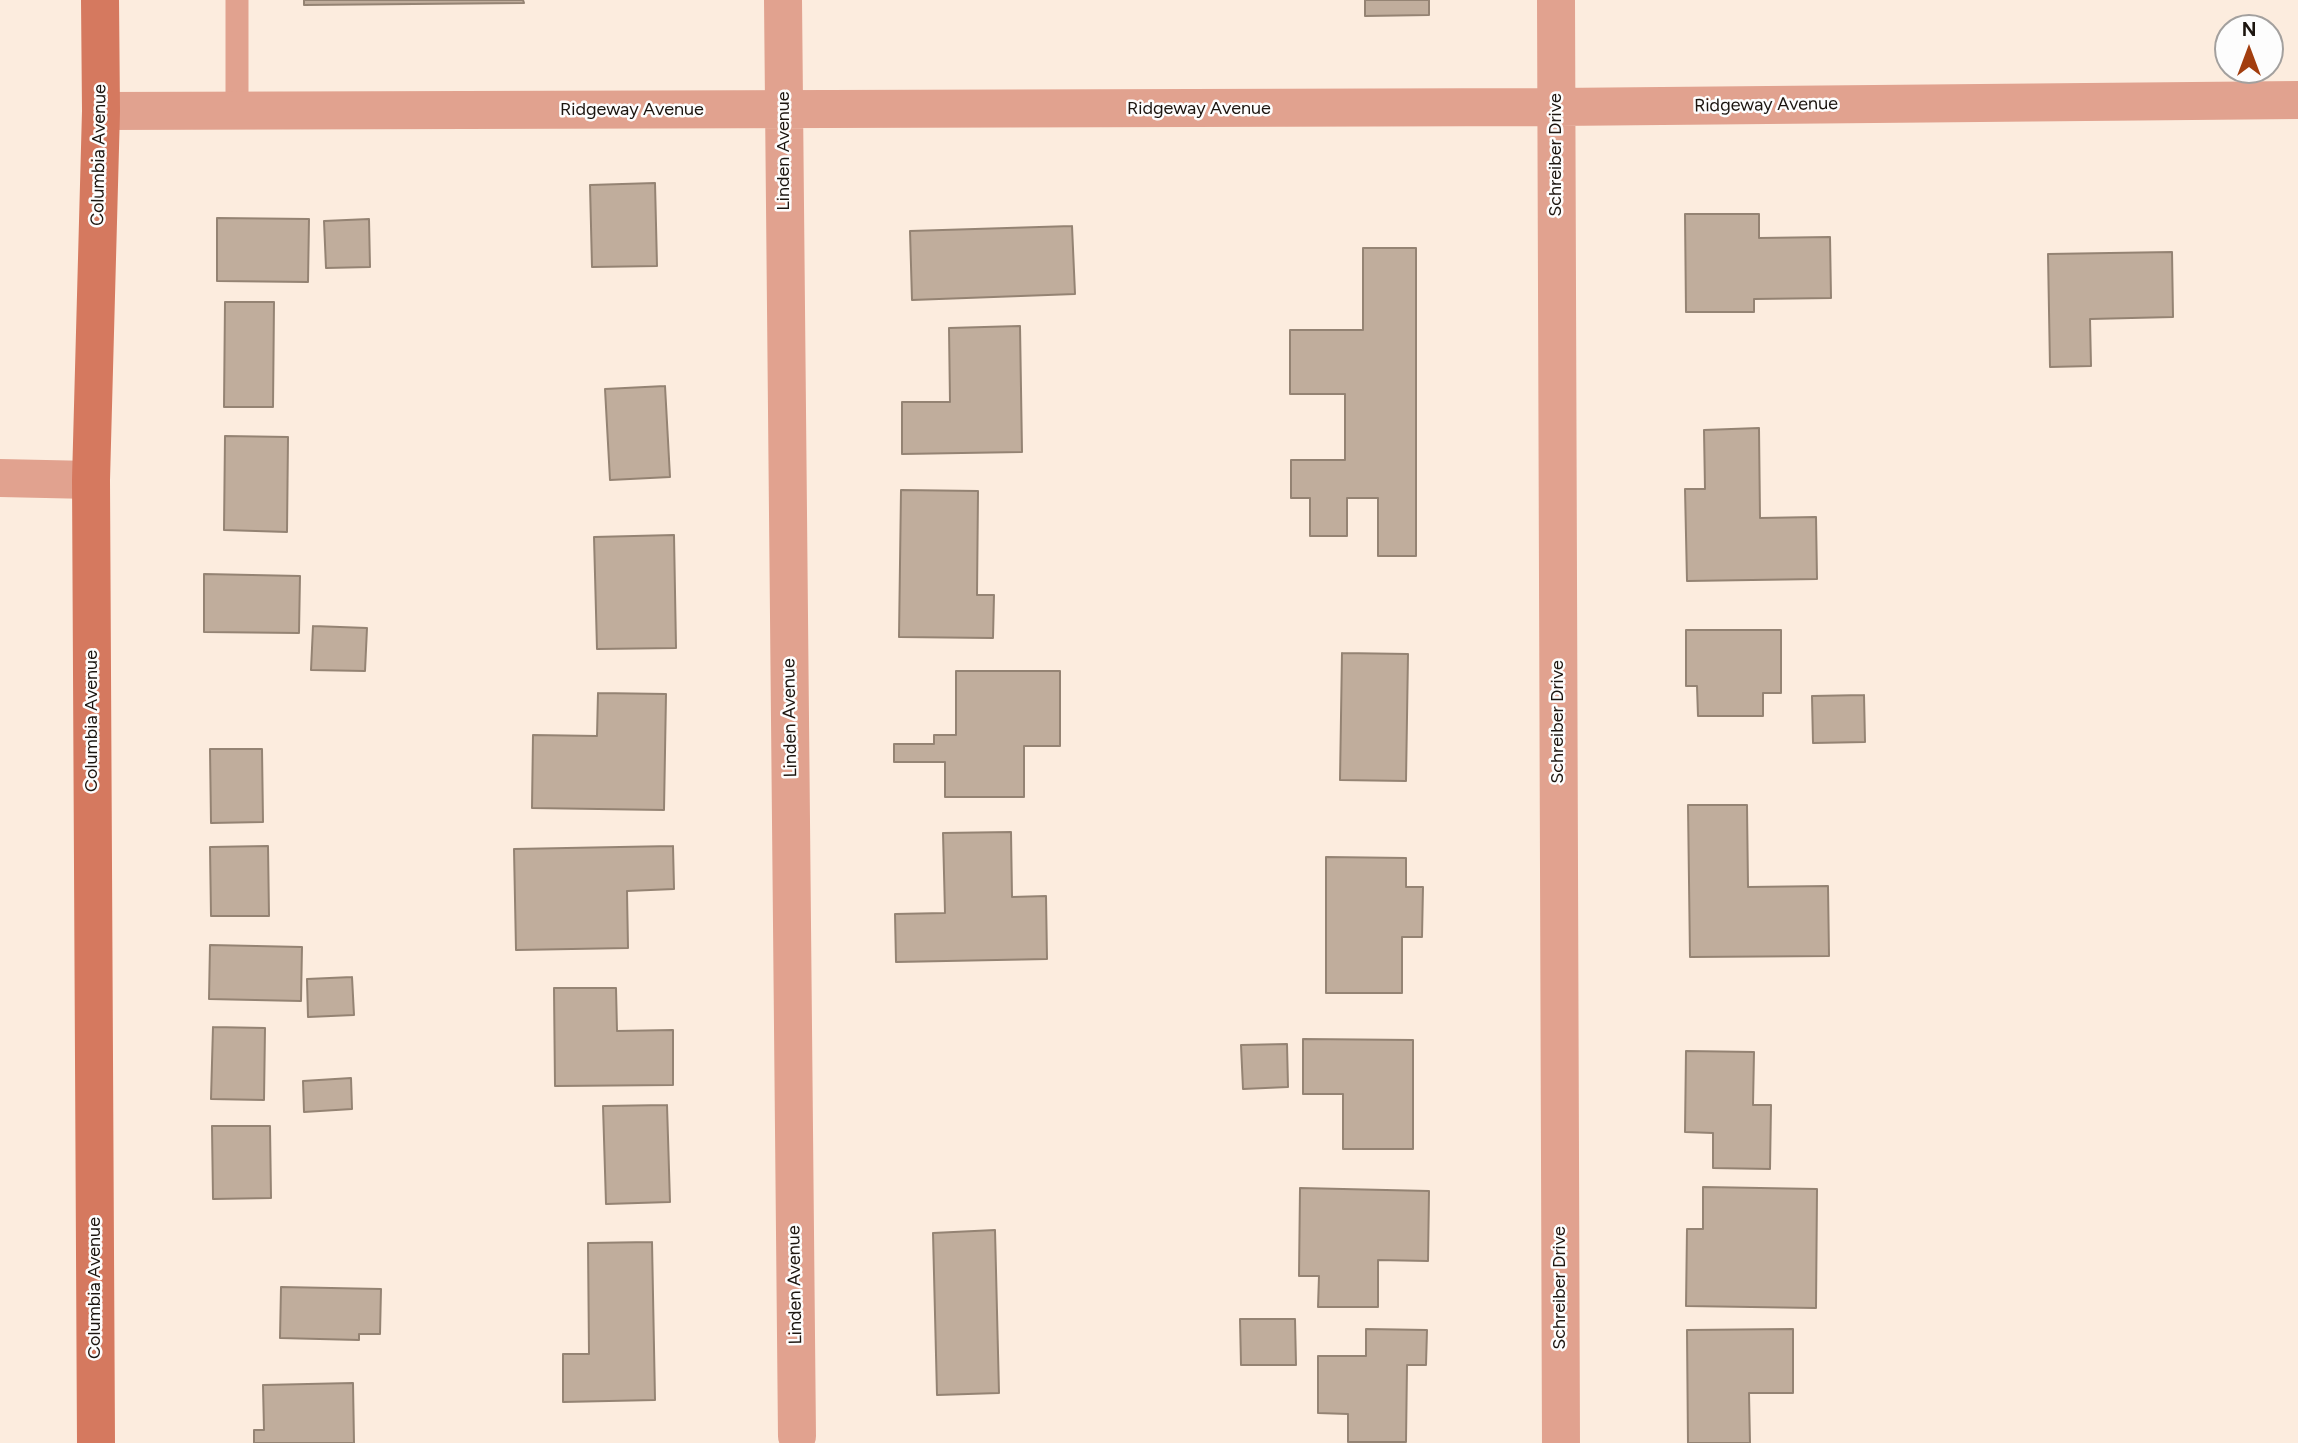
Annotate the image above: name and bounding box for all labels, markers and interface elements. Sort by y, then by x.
north arrow [2214,14,2284,84]
text: N [2242,18,2256,41]
street label: Columbia Avenue [87,84,111,226]
street label: Linden Avenue [773,91,795,211]
street label: Schreiber Drive [1545,93,1567,217]
street label: Ridgeway Avenue [1694,93,1838,117]
street label: Ridgeway Avenue [1127,98,1271,120]
street label: Ridgeway Avenue [560,99,704,121]
street label: Columbia Avenue [81,650,103,792]
street label: Linden Avenue [778,658,802,778]
street label: Schreiber Drive [1547,660,1569,784]
street label: Columbia Avenue [84,1217,106,1359]
street label: Linden Avenue [783,1225,807,1345]
street label: Schreiber Drive [1549,1226,1571,1350]

